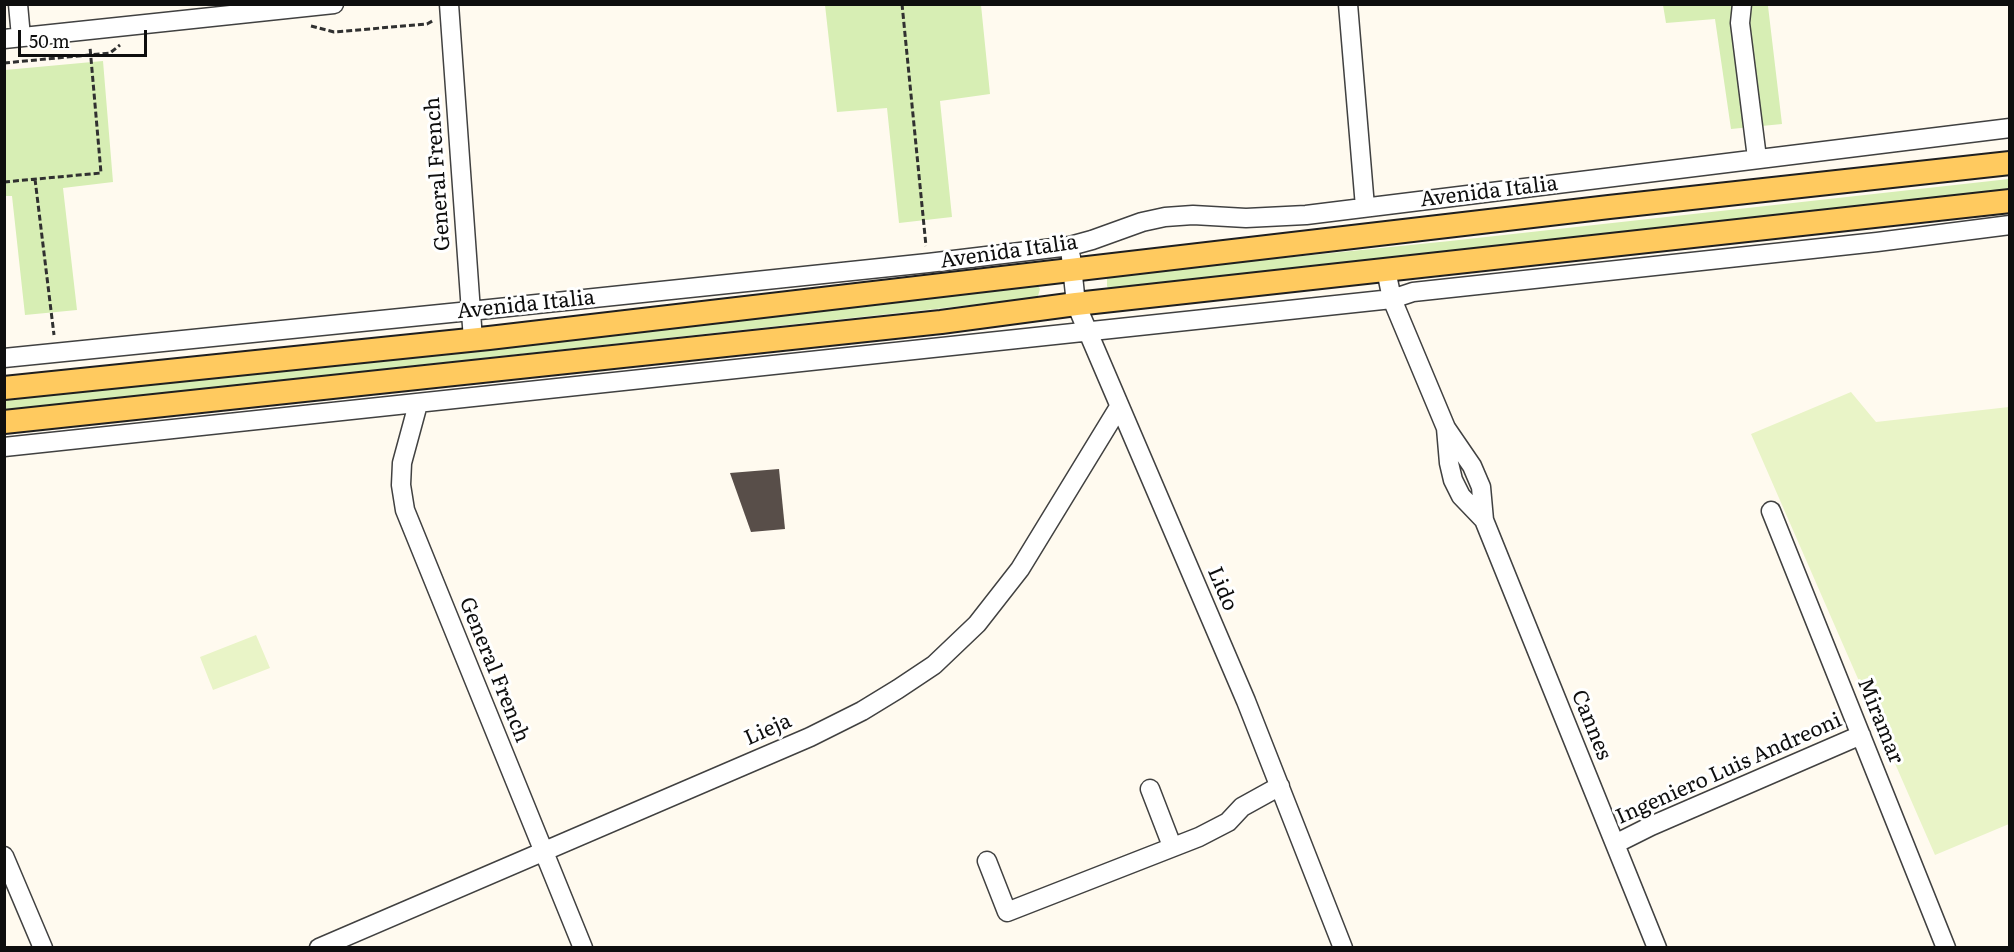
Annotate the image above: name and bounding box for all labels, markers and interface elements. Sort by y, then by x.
scale bar [21,18,150,56]
text: 50 m [29,27,70,54]
street label: General French [420,96,456,252]
street label: Avenida Italia [1419,171,1559,213]
street label: Avenida Italia [939,230,1079,274]
street label: Avenida Italia [456,285,596,325]
street label: Lido [1202,563,1242,615]
street label: General French [453,594,535,746]
street label: Miramar [1851,674,1909,768]
street label: Cannes [1566,686,1616,764]
street label: Ingeniero Luis Andreoni [1612,708,1846,830]
street label: Lieja [741,709,795,751]

